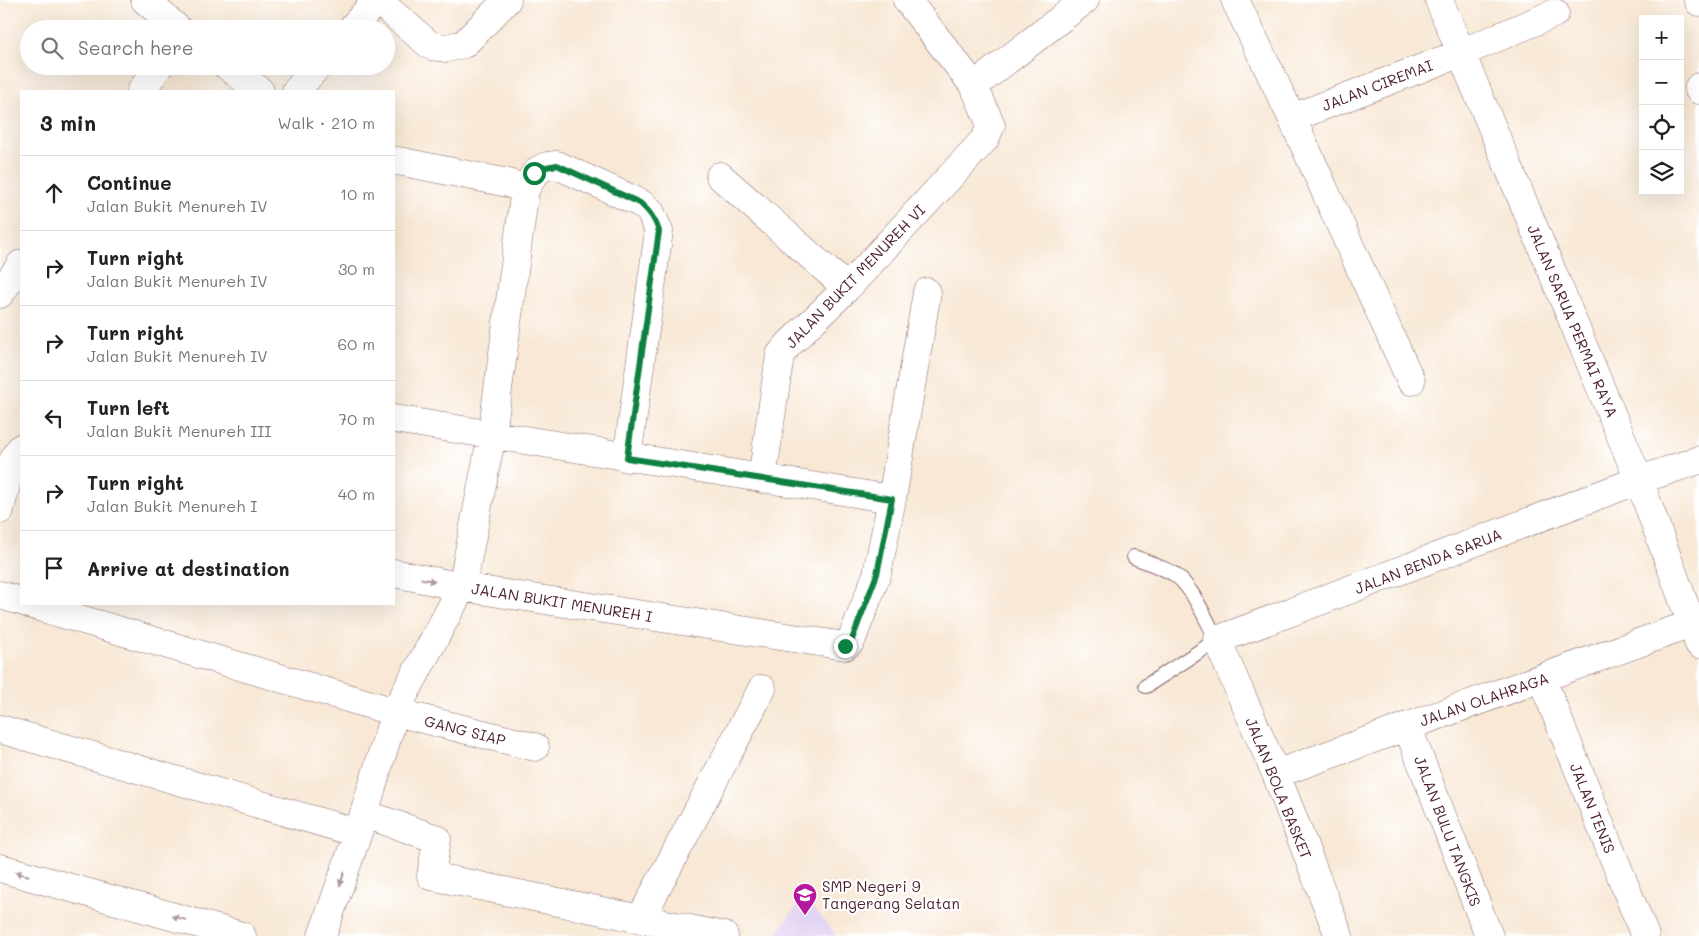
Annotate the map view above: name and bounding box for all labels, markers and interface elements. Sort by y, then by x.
map controls [1639,15,1684,195]
button: + [1639,15,1684,60]
search box [20,20,395,75]
icon: search [38,34,66,62]
text: Search here [78,35,194,60]
street label: JALAN CIREMAI [1319,55,1436,115]
button: − [1639,60,1684,105]
button: locate [1639,105,1684,150]
text: 3 min [40,109,96,136]
text: Walk · 210 m [277,112,375,133]
button: layers [1639,150,1684,195]
route start [523,162,546,185]
text: Continue [87,170,172,195]
icon: ahead [40,179,68,207]
text: 10 m [340,183,375,204]
text: Jalan Bukit Menureh IV [87,195,268,216]
street label: JALAN BUKIT MENUREH VI [781,200,929,352]
street label: JALAN SARUA PERMAI RAYA [1523,222,1623,420]
text: Turn right [87,245,184,270]
icon: right [40,254,68,282]
text: 30 m [338,258,375,279]
text: Jalan Bukit Menureh IV [87,270,268,291]
text: Turn right [87,320,184,345]
icon: right [40,329,68,357]
text: 60 m [338,333,375,354]
text: Jalan Bukit Menureh IV [87,345,268,366]
text: Turn left [87,395,170,420]
icon: left [40,404,68,432]
text: 70 m [338,408,375,429]
text: Jalan Bukit Menureh III [87,420,271,441]
text: Turn right [87,470,184,495]
icon: right [40,479,68,507]
text: 40 m [338,483,375,504]
text: Jalan Bukit Menureh I [87,495,257,516]
street label: JALAN BENDA SARUA [1352,524,1504,598]
icon: arrive [40,554,68,582]
text: Arrive at destination [87,556,290,581]
one-way arrow [420,576,435,584]
street label: JALAN BUKIT MENUREH I [470,578,654,626]
route end [834,635,857,658]
street label: JALAN OLAHRAGA [1417,668,1551,730]
street label: GANG SIAP [422,710,508,750]
street label: JALAN BOLA BASKET [1241,714,1317,862]
street label: JALAN BULU TANGKIS [1410,753,1486,909]
street label: JALAN TENIS [1566,760,1620,856]
one-way arrow [15,870,30,878]
one-way arrow [338,872,346,887]
place label: SMP Negeri 9 Tangerang Selatan [822,876,960,913]
school or university icon: SMP Negeri 9 Tangerang Selatan [792,882,818,916]
one-way arrow [171,914,186,922]

